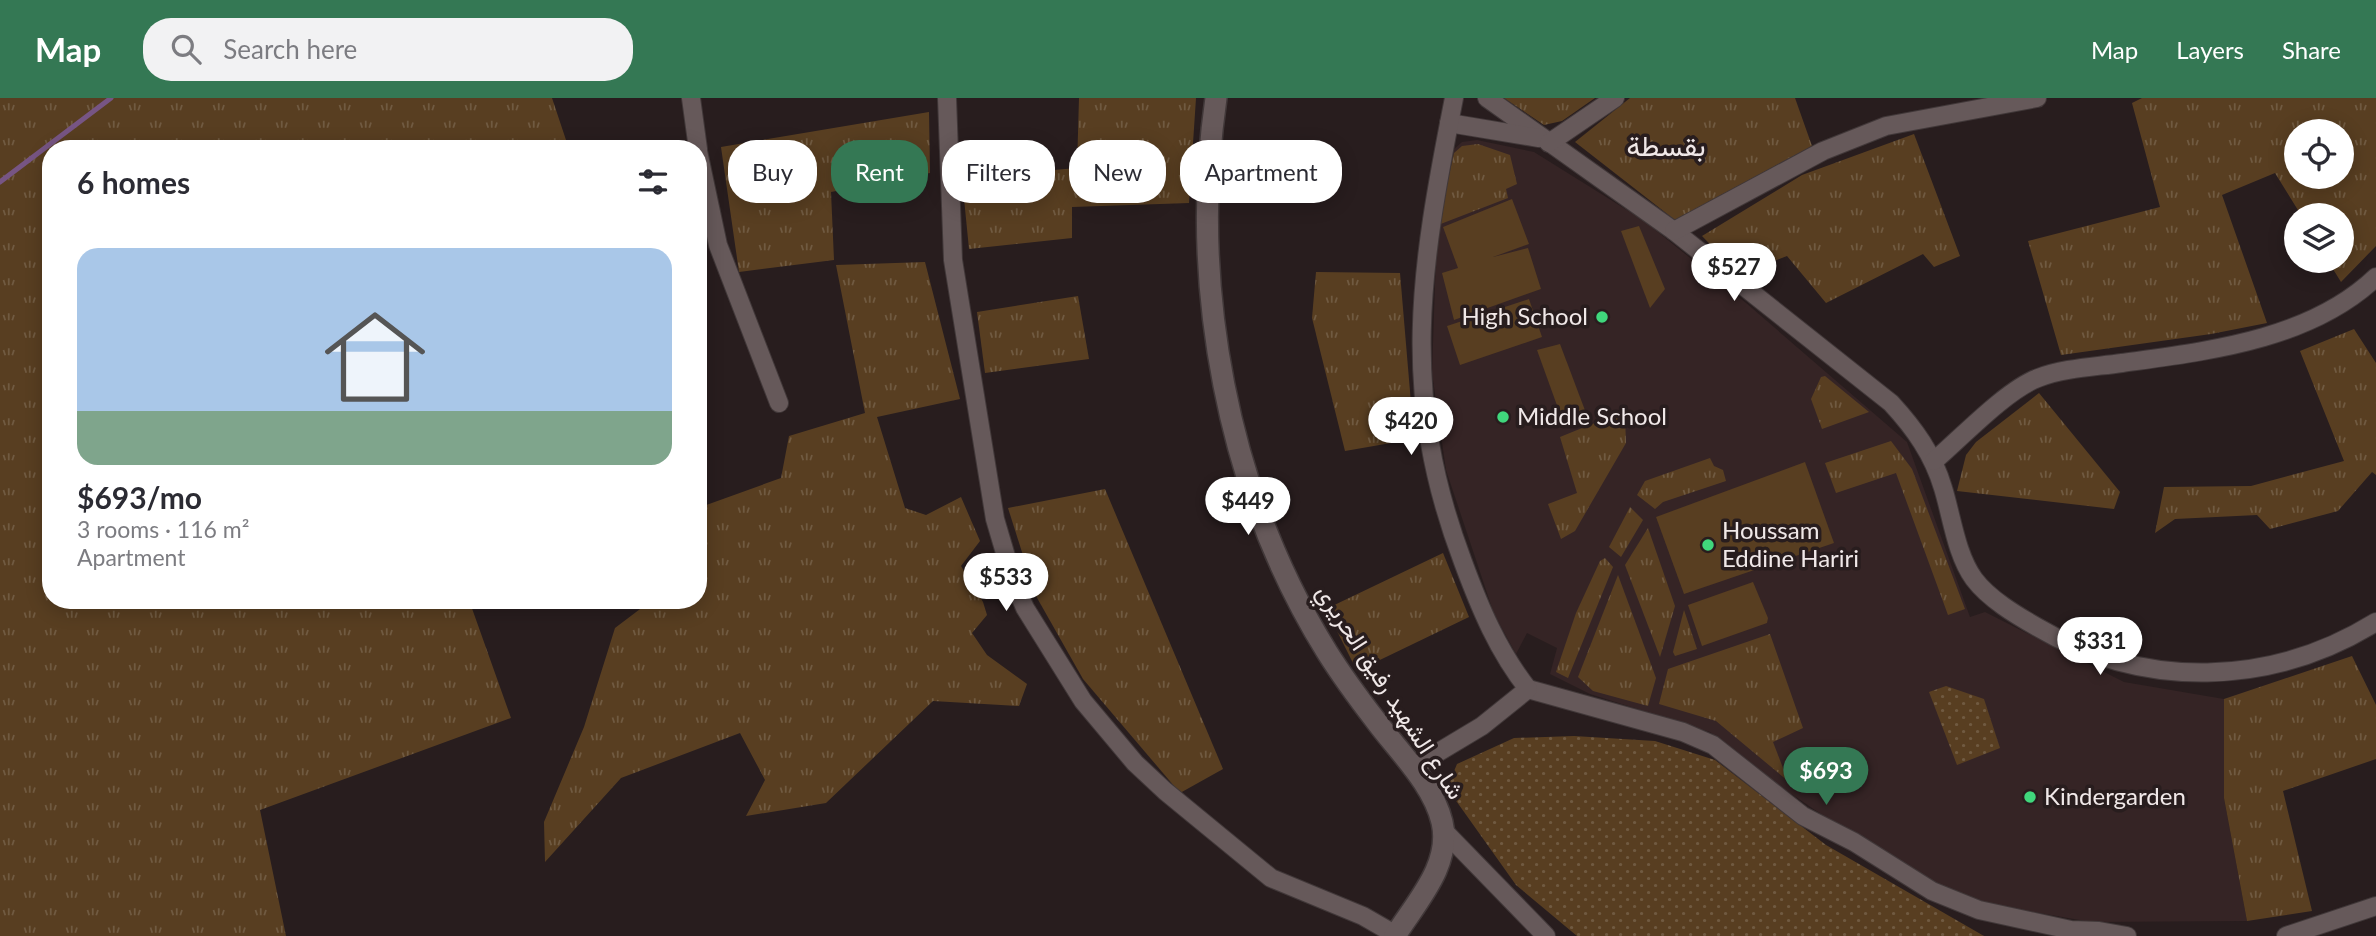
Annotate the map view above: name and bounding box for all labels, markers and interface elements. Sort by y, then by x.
search box [143,18,633,81]
text: Map [35,29,101,69]
icon: search [167,30,205,68]
text: Search here [223,33,357,65]
text: Map [2091,35,2138,64]
text: Layers [2176,35,2244,64]
text: Share [2282,35,2341,64]
map controls [2284,119,2354,273]
button: locate [2284,119,2354,189]
district label: بقسطة [1626,128,1706,163]
chip: Buy [728,140,817,203]
chip: Rent [831,140,928,203]
chip: Filters [942,140,1055,203]
chip: New [1069,140,1166,203]
chip: Apartment [1180,140,1342,203]
icon: filters [634,163,672,201]
text: 6 homes [77,164,190,200]
button: layers [2284,203,2354,273]
pin: $527 [1693,244,1775,303]
text: $527 [1707,252,1761,280]
icon: home [312,294,438,420]
place label: High School [1461,301,1588,330]
marker: High School [1594,309,1610,325]
pin: $420 [1370,398,1452,457]
place label: Middle School [1517,401,1667,430]
text: $420 [1384,406,1438,434]
marker: Middle School [1495,409,1511,425]
pin: $449 [1207,478,1289,537]
text: $693/mo [77,479,202,515]
text: $449 [1221,486,1275,514]
text: 3 rooms · 116 m² [77,515,249,543]
place label: Houssam Eddine Hariri [1722,515,1859,572]
marker: Houssam Eddine Hariri [1700,537,1716,553]
text: Apartment [77,543,185,571]
pin: $533 [965,554,1047,613]
text: $533 [979,562,1033,590]
street label: شارع الشهيد رفيق الحريري [1306,578,1472,807]
pin: $331 [2059,618,2141,677]
text: $331 [2073,626,2127,654]
pin: $693 [1785,748,1867,807]
text: $693 [1799,756,1853,784]
place label: Kindergarden [2044,781,2186,810]
marker: Kindergarden [2022,789,2038,805]

